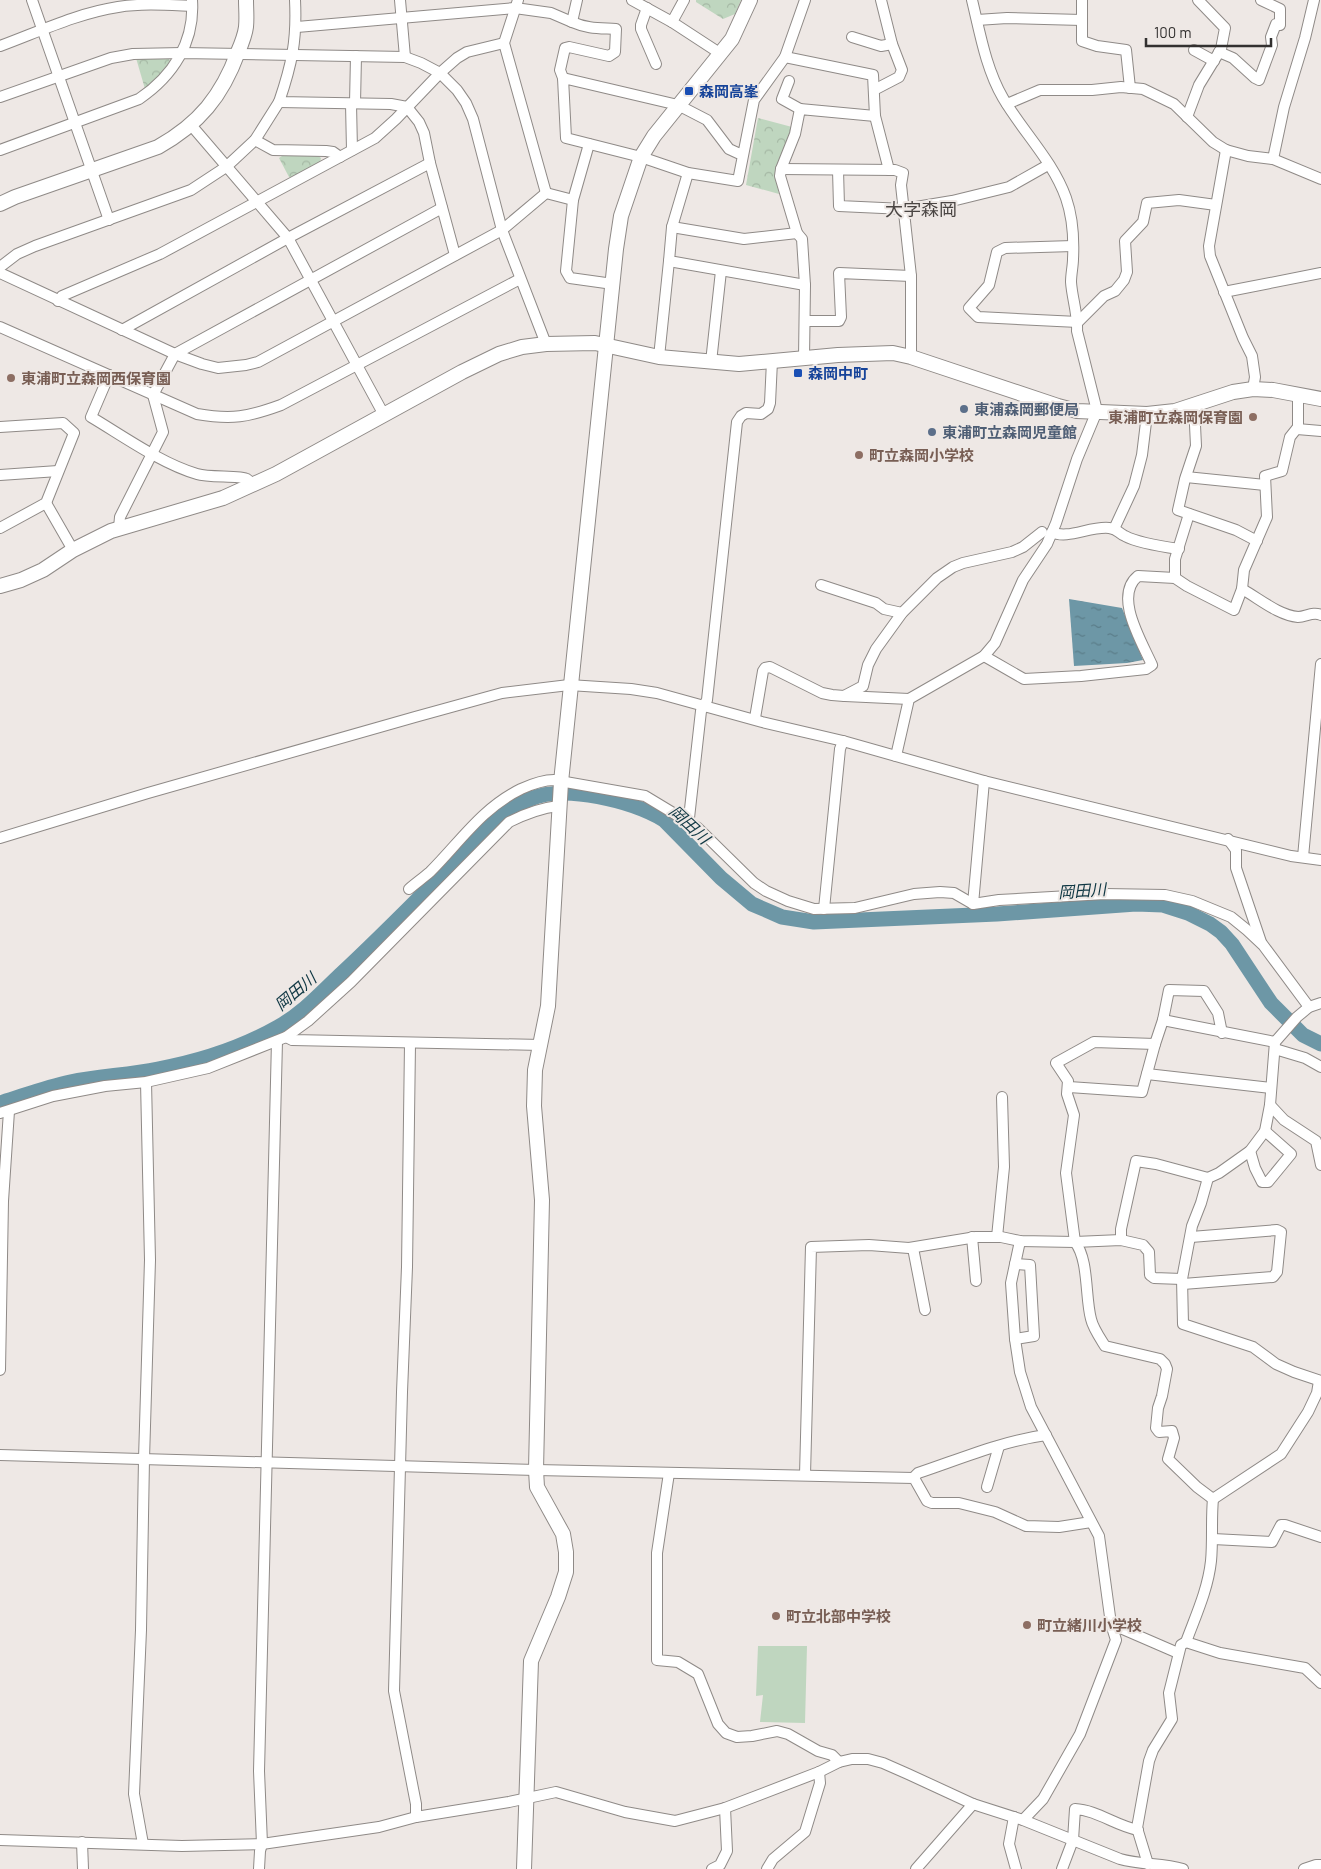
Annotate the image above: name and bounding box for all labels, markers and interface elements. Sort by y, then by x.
scale bar [1146,15,1271,47]
text: 100 m [1154,23,1192,41]
place label: 森岡高峯 [699,82,759,100]
marker: 森岡高峯 [683,85,695,97]
district label: 大字森岡 [885,198,957,220]
place label: 森岡中町 [808,364,868,382]
marker: 森岡中町 [792,367,804,379]
place label: 東浦町立森岡西保育園 [21,369,171,387]
marker: 東浦町立森岡西保育園 [5,372,17,384]
place label: 東浦森岡郵便局 [974,400,1079,418]
marker: 東浦森岡郵便局 [958,403,970,415]
place label: 東浦町立森岡保育園 [1108,408,1243,426]
marker: 東浦町立森岡保育園 [1247,411,1259,423]
place label: 東浦町立森岡児童館 [942,423,1077,441]
marker: 東浦町立森岡児童館 [926,426,938,438]
place label: 町立森岡小学校 [869,446,974,464]
marker: 町立森岡小学校 [853,449,865,461]
water label: 岡田川 [666,801,715,849]
water label: 岡田川 [1057,879,1109,901]
water label: 岡田川 [271,967,321,1014]
place label: 町立北部中学校 [786,1607,891,1625]
marker: 町立北部中学校 [770,1610,782,1622]
place label: 町立緒川小学校 [1037,1616,1142,1634]
marker: 町立緒川小学校 [1021,1619,1033,1631]

